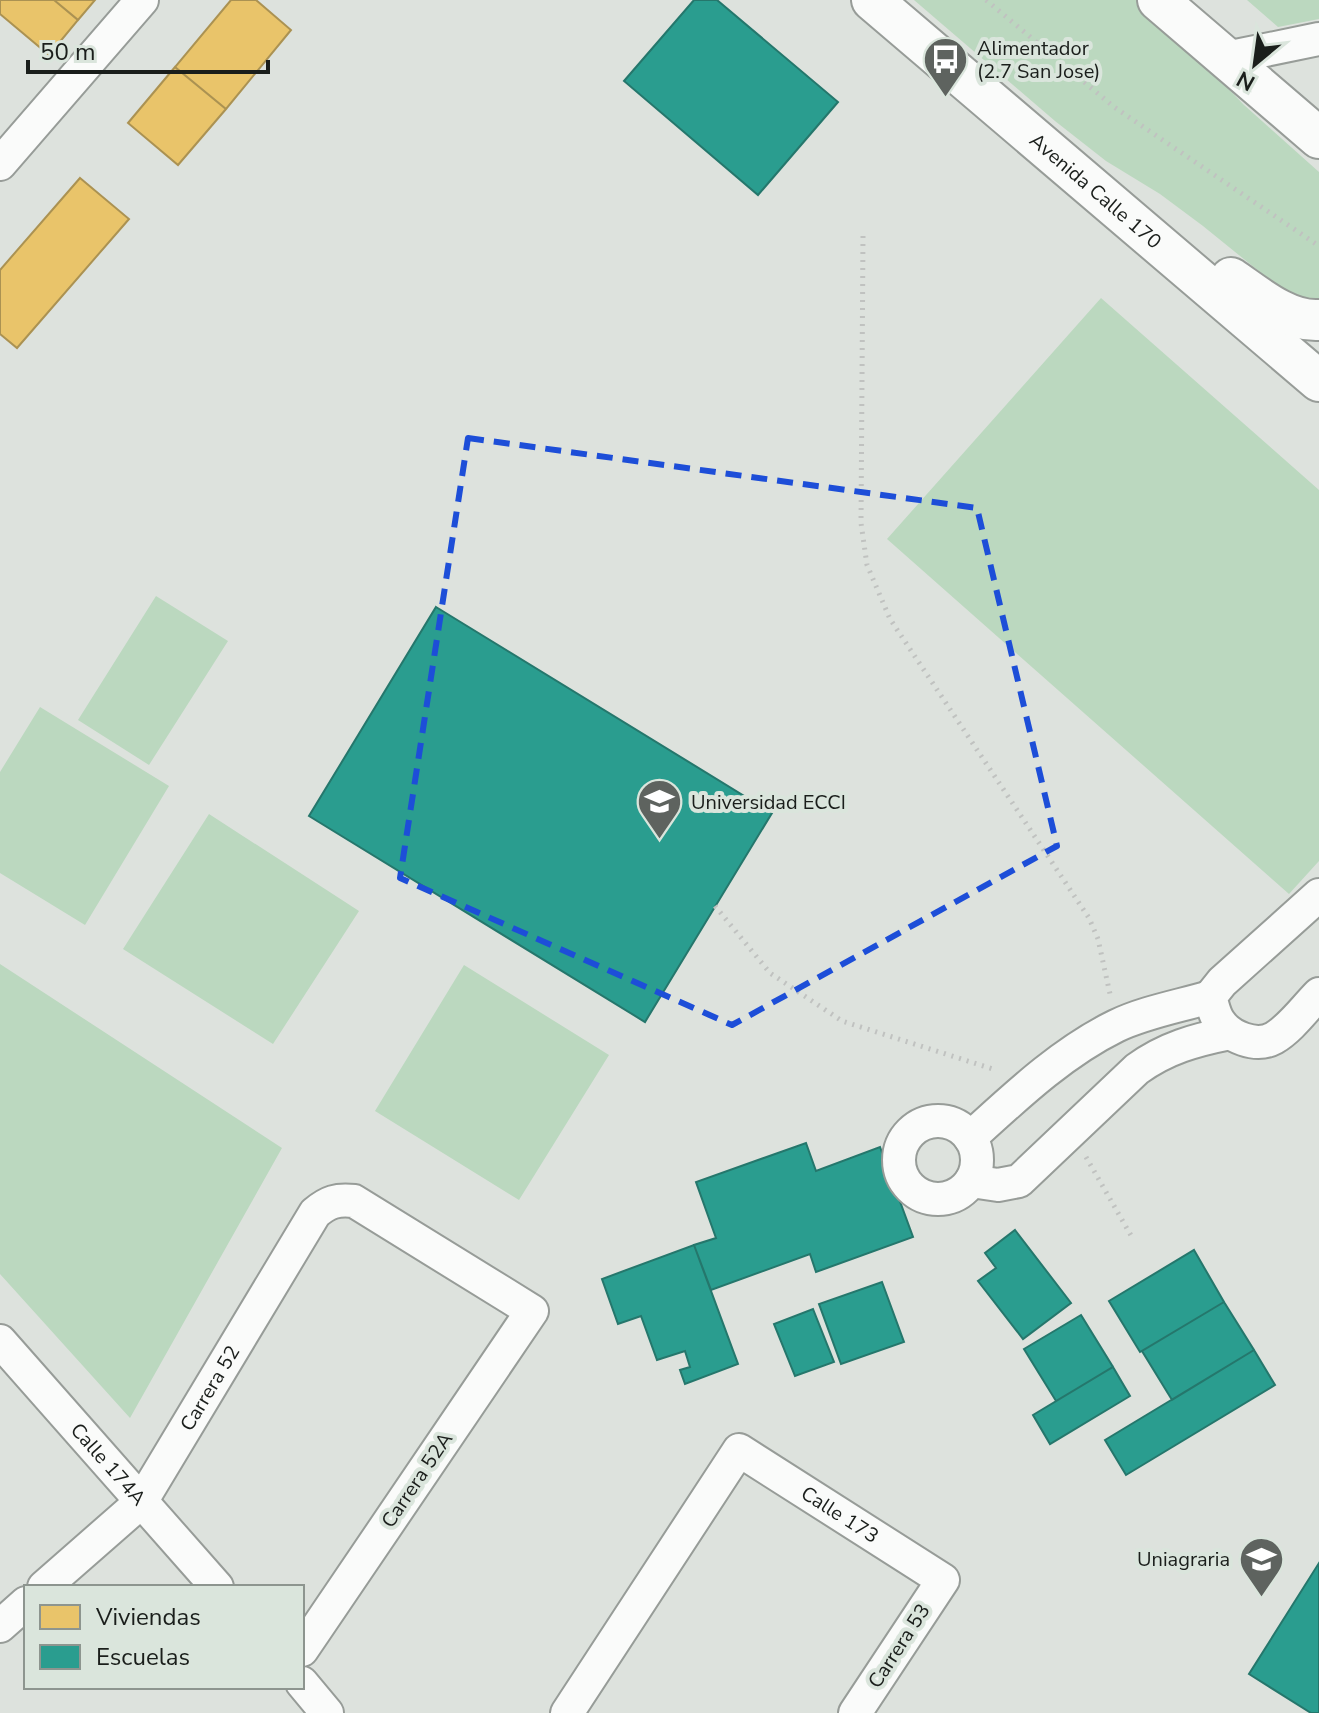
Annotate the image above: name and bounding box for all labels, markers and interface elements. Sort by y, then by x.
scale bar [28,24,268,74]
north arrow [1215,24,1295,104]
bus stop icon: Alimentador (2.7 San Jose) [922,35,970,98]
place label: Alimentador (2.7 San Jose) [977,35,1100,85]
text: 50 m [40,36,96,68]
text: N [1231,64,1260,98]
street label: Avenida Calle 170 [1024,127,1168,255]
school or university icon: Universidad ECCI [636,778,684,841]
place label: Universidad ECCI [691,789,846,816]
street label: Carrera 52 [173,1340,246,1436]
street label: Calle 174A [65,1417,153,1511]
street label: Carrera 52A [375,1427,459,1533]
street label: Calle 173 [796,1480,884,1549]
school or university icon: Uniagraria [1237,1535,1285,1598]
place label: Uniagraria [1137,1546,1230,1573]
legend [24,1585,304,1689]
street label: Carrera 53 [862,1599,936,1693]
text: Viviendas [95,1601,201,1633]
text: Escuelas [96,1641,190,1673]

